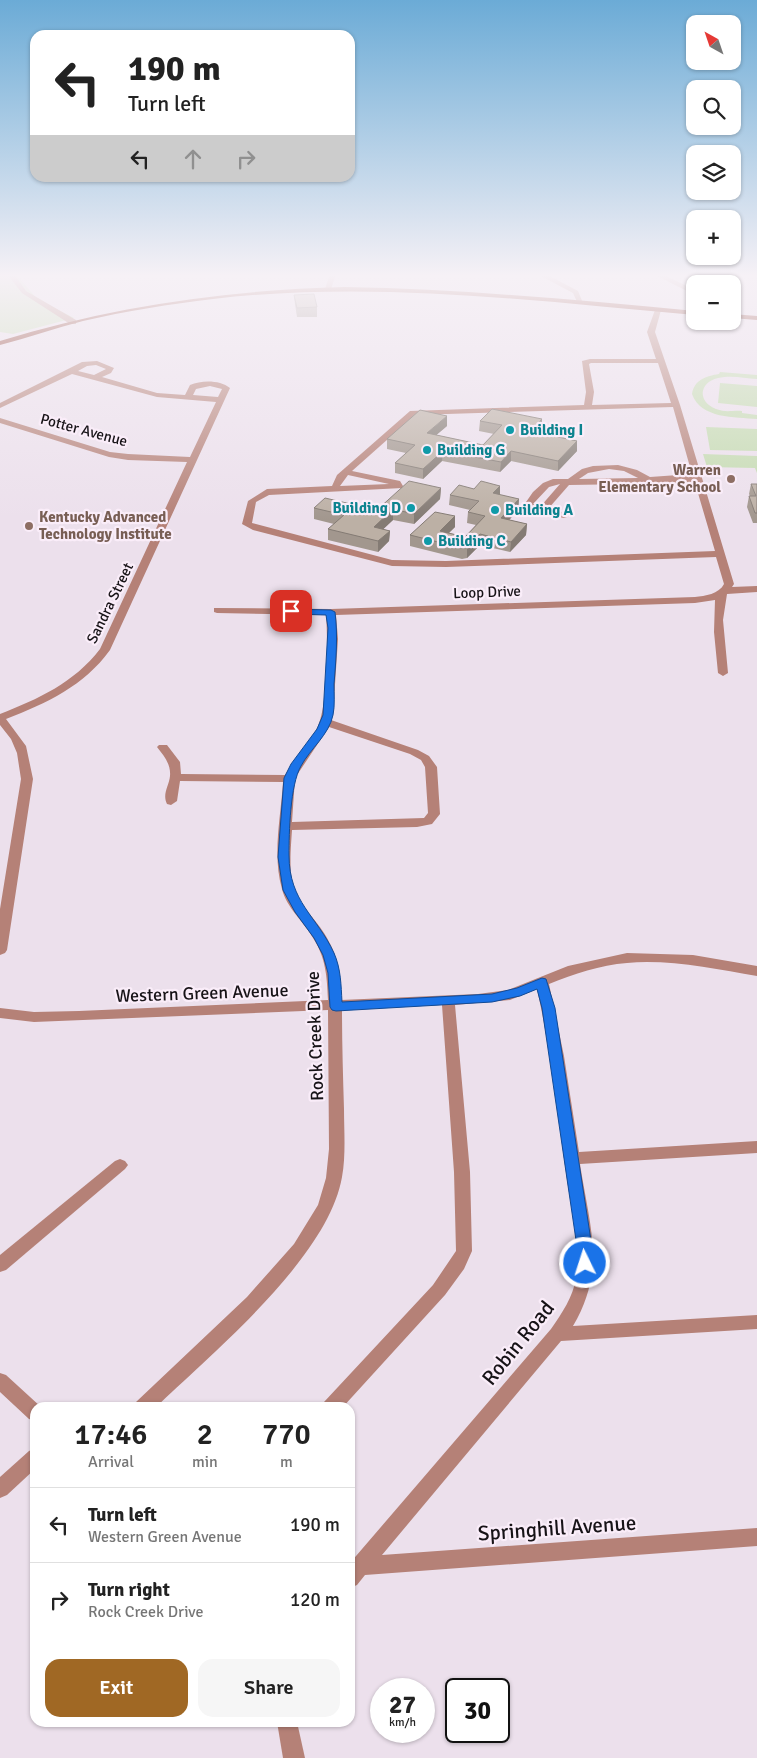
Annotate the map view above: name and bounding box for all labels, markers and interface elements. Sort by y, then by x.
north arrow [686,15,741,70]
map controls [686,15,741,330]
text: 190 m [128,47,221,90]
icon: left [45,50,110,115]
button: search [686,80,741,135]
text: Turn left [128,90,206,117]
icon: left [126,145,154,173]
icon: ahead [179,145,207,173]
icon: right [232,145,260,173]
button: layers [686,145,741,200]
button: + [686,210,741,265]
button: − [686,275,741,330]
street label: Potter Avenue [39,410,129,450]
place label: Building I [520,421,583,439]
marker: Building I [504,424,516,436]
place label: Building G [437,441,506,459]
marker: Building G [421,444,433,456]
place label: Warren Elementary School [598,461,721,496]
marker: Warren Elementary School [725,473,737,485]
place label: Building D [332,499,401,517]
place label: Building A [505,501,574,519]
marker: Building D [405,502,417,514]
marker: Building A [489,504,501,516]
place label: Kentucky Advanced Technology Institute [39,508,172,543]
marker: Kentucky Advanced Technology Institute [23,520,35,532]
place label: Building C [438,532,506,550]
marker: Building C [422,535,434,547]
street label: Sandra Street [83,560,137,646]
street label: Loop Drive [453,582,521,602]
pin [270,590,312,632]
icon: arrive [277,597,305,625]
street label: Rock Creek Drive [302,971,328,1101]
street label: Western Green Avenue [115,979,289,1007]
position arrow [558,1236,610,1288]
street label: Robin Road [476,1296,560,1390]
text: 17:46 [74,1416,148,1453]
text: 2 [197,1416,213,1453]
text: 770 [262,1416,311,1453]
text: Arrival [88,1452,134,1472]
text: min [192,1452,218,1472]
text: m [280,1452,293,1472]
text: Turn left [88,1503,157,1527]
street label: Springhill Avenue [477,1509,637,1547]
icon: left [45,1511,73,1539]
text: 190 m [290,1513,340,1537]
text: Western Green Avenue [88,1527,242,1547]
text: Turn right [88,1578,170,1602]
icon: right [45,1586,73,1614]
text: 120 m [290,1588,340,1612]
text: Rock Creek Drive [88,1602,203,1622]
button: Exit [45,1659,188,1717]
button: Share [198,1659,340,1717]
speed limit sign: 30 [445,1678,510,1743]
text: 27 [389,1689,416,1720]
text: km/h [389,1715,416,1730]

